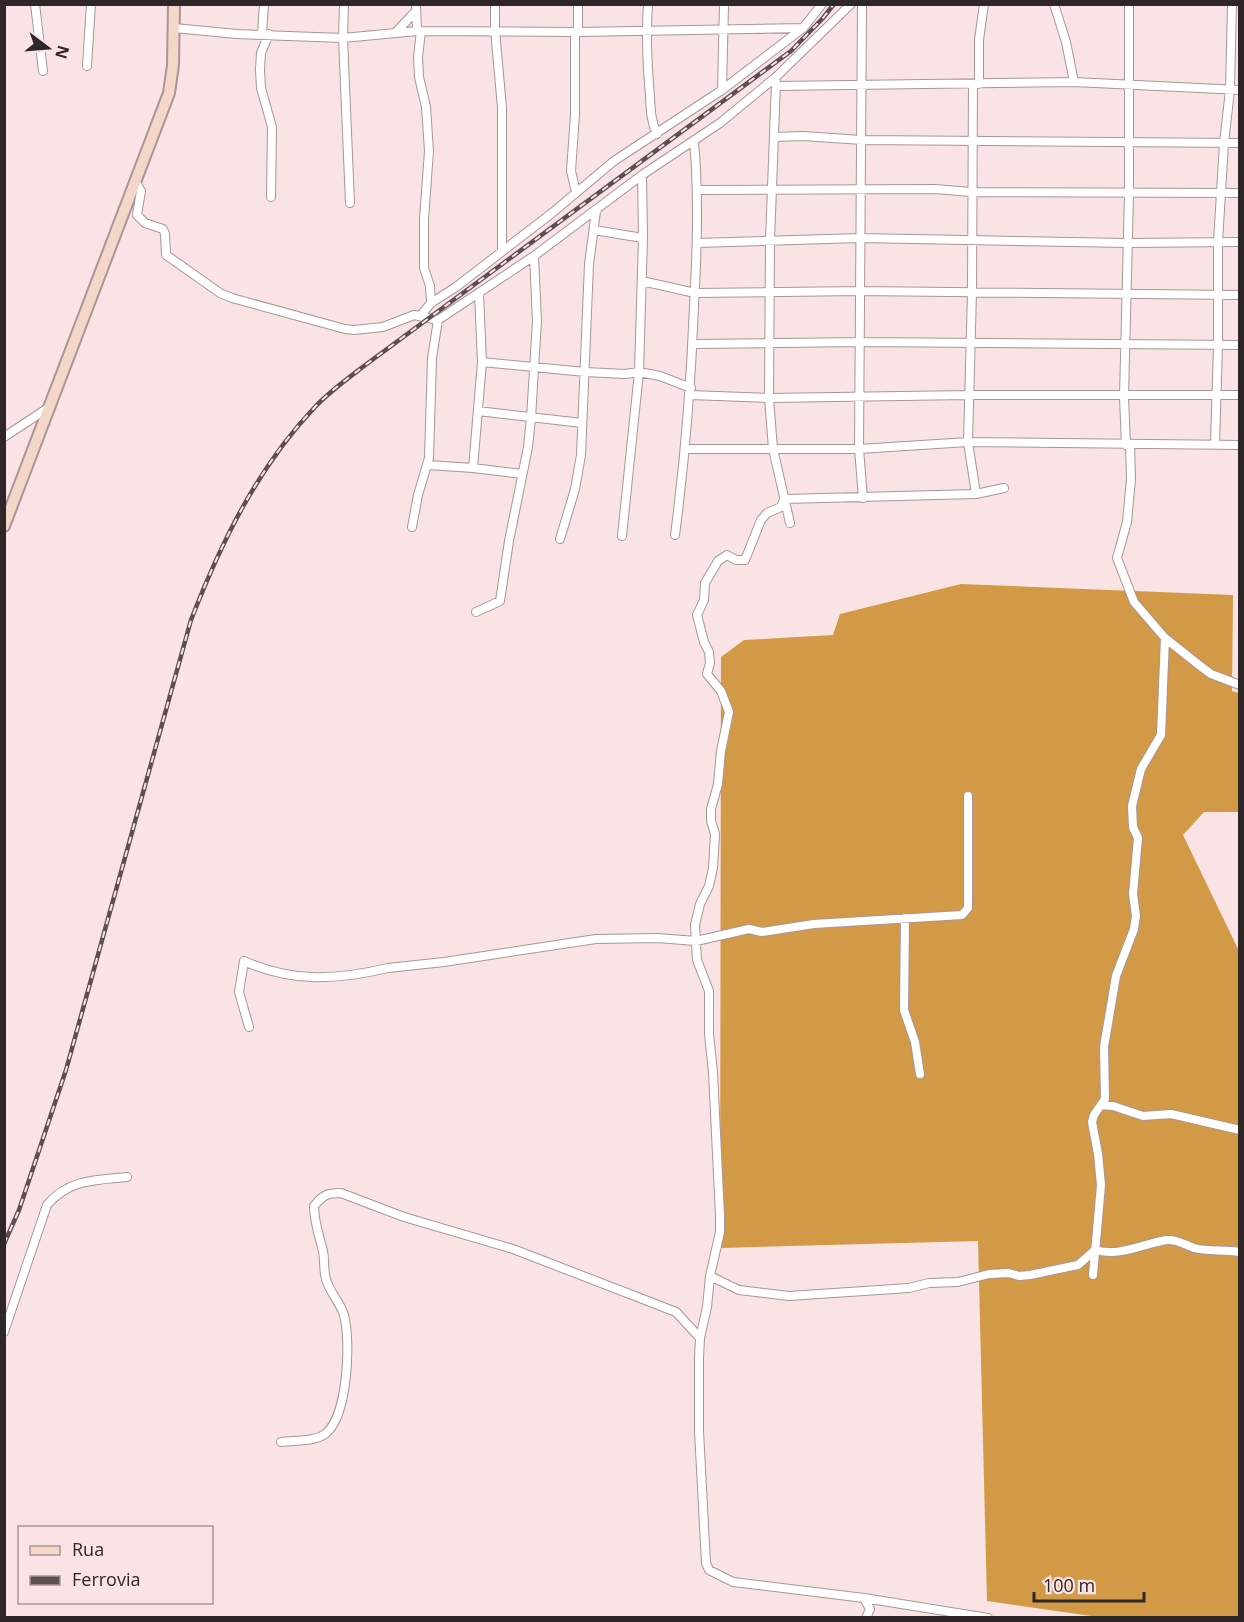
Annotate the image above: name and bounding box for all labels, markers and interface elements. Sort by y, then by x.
north arrow [18,18,78,78]
text: N [50,43,75,61]
legend [18,1526,213,1604]
text: Rua [72,1537,104,1561]
scale bar [1034,1565,1144,1603]
text: Ferrovia [72,1567,140,1591]
text: 100 m [1043,1573,1095,1597]

